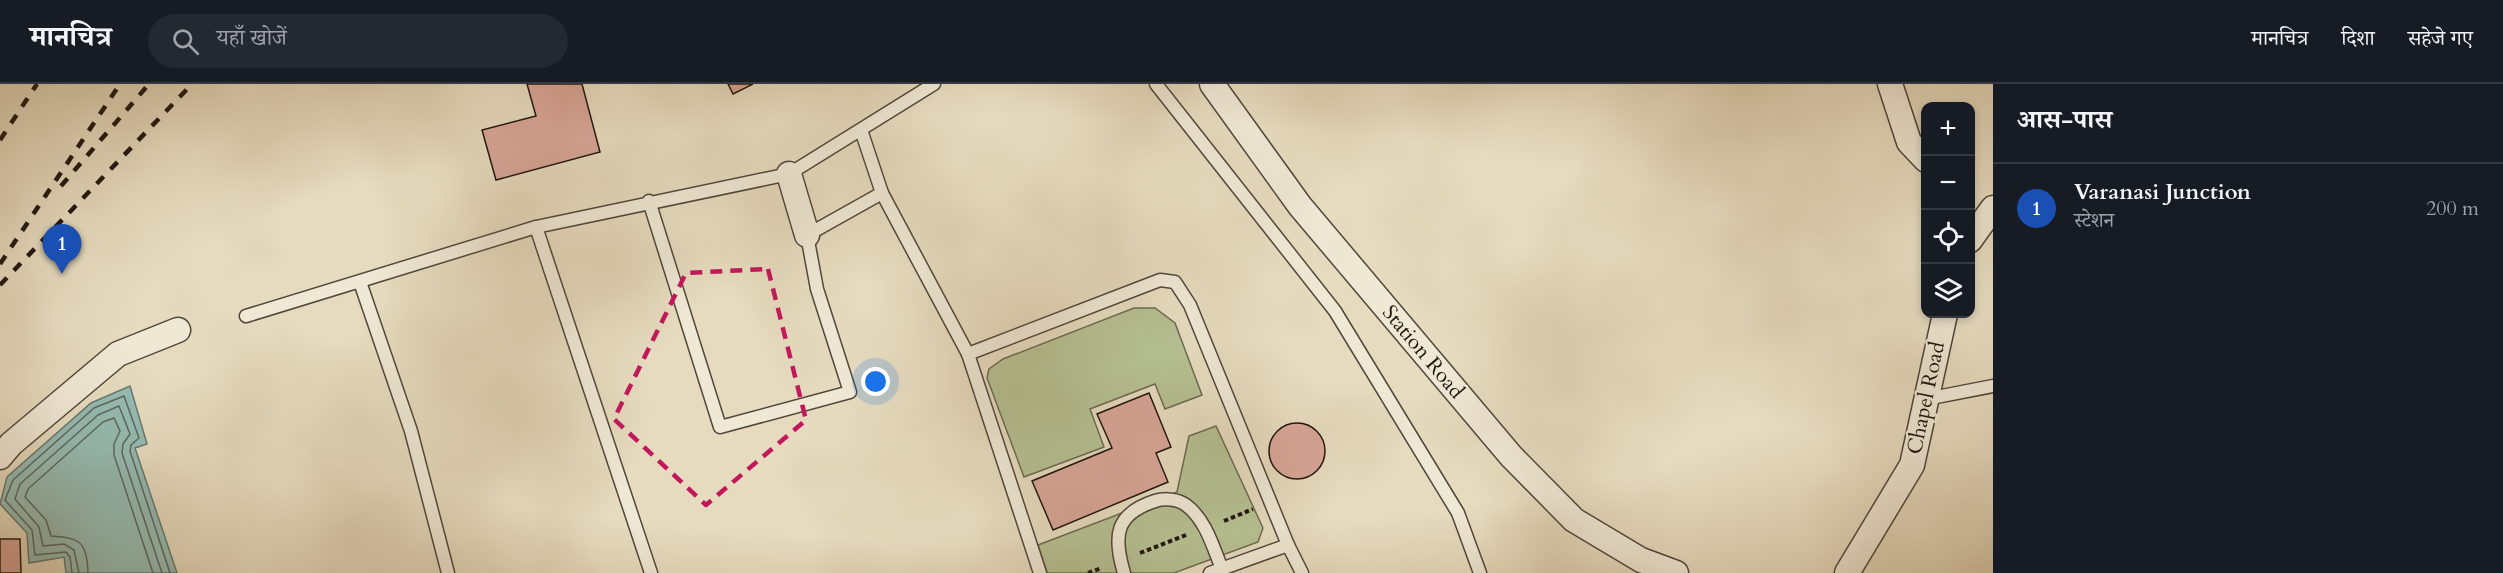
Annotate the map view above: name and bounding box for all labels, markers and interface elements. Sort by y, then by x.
search box [148,14,568,68]
text: मानचित्र [30,18,112,56]
text: यहाँ खोजें [217,23,287,53]
text: मानचित्र [2251,24,2308,53]
text: दिशा [2341,24,2375,53]
text: सहेजे गए [2408,24,2473,53]
icon: search [169,25,202,58]
map controls [1921,102,1975,318]
button: + [1921,102,1975,156]
text: आस-पास [2017,102,2112,137]
button: − [1921,156,1975,210]
text: Varanasi Junction [2074,177,2251,207]
text: 1 [2031,195,2042,222]
text: 200 m [2426,195,2479,222]
text: स्टेशन [2074,207,2114,234]
button: locate [1921,210,1975,264]
pin: 1 [42,224,82,274]
button: layers [1921,264,1975,318]
street label: Station Road [1375,299,1471,405]
street label: Chapel Road [1900,339,1952,457]
your location [861,367,890,396]

